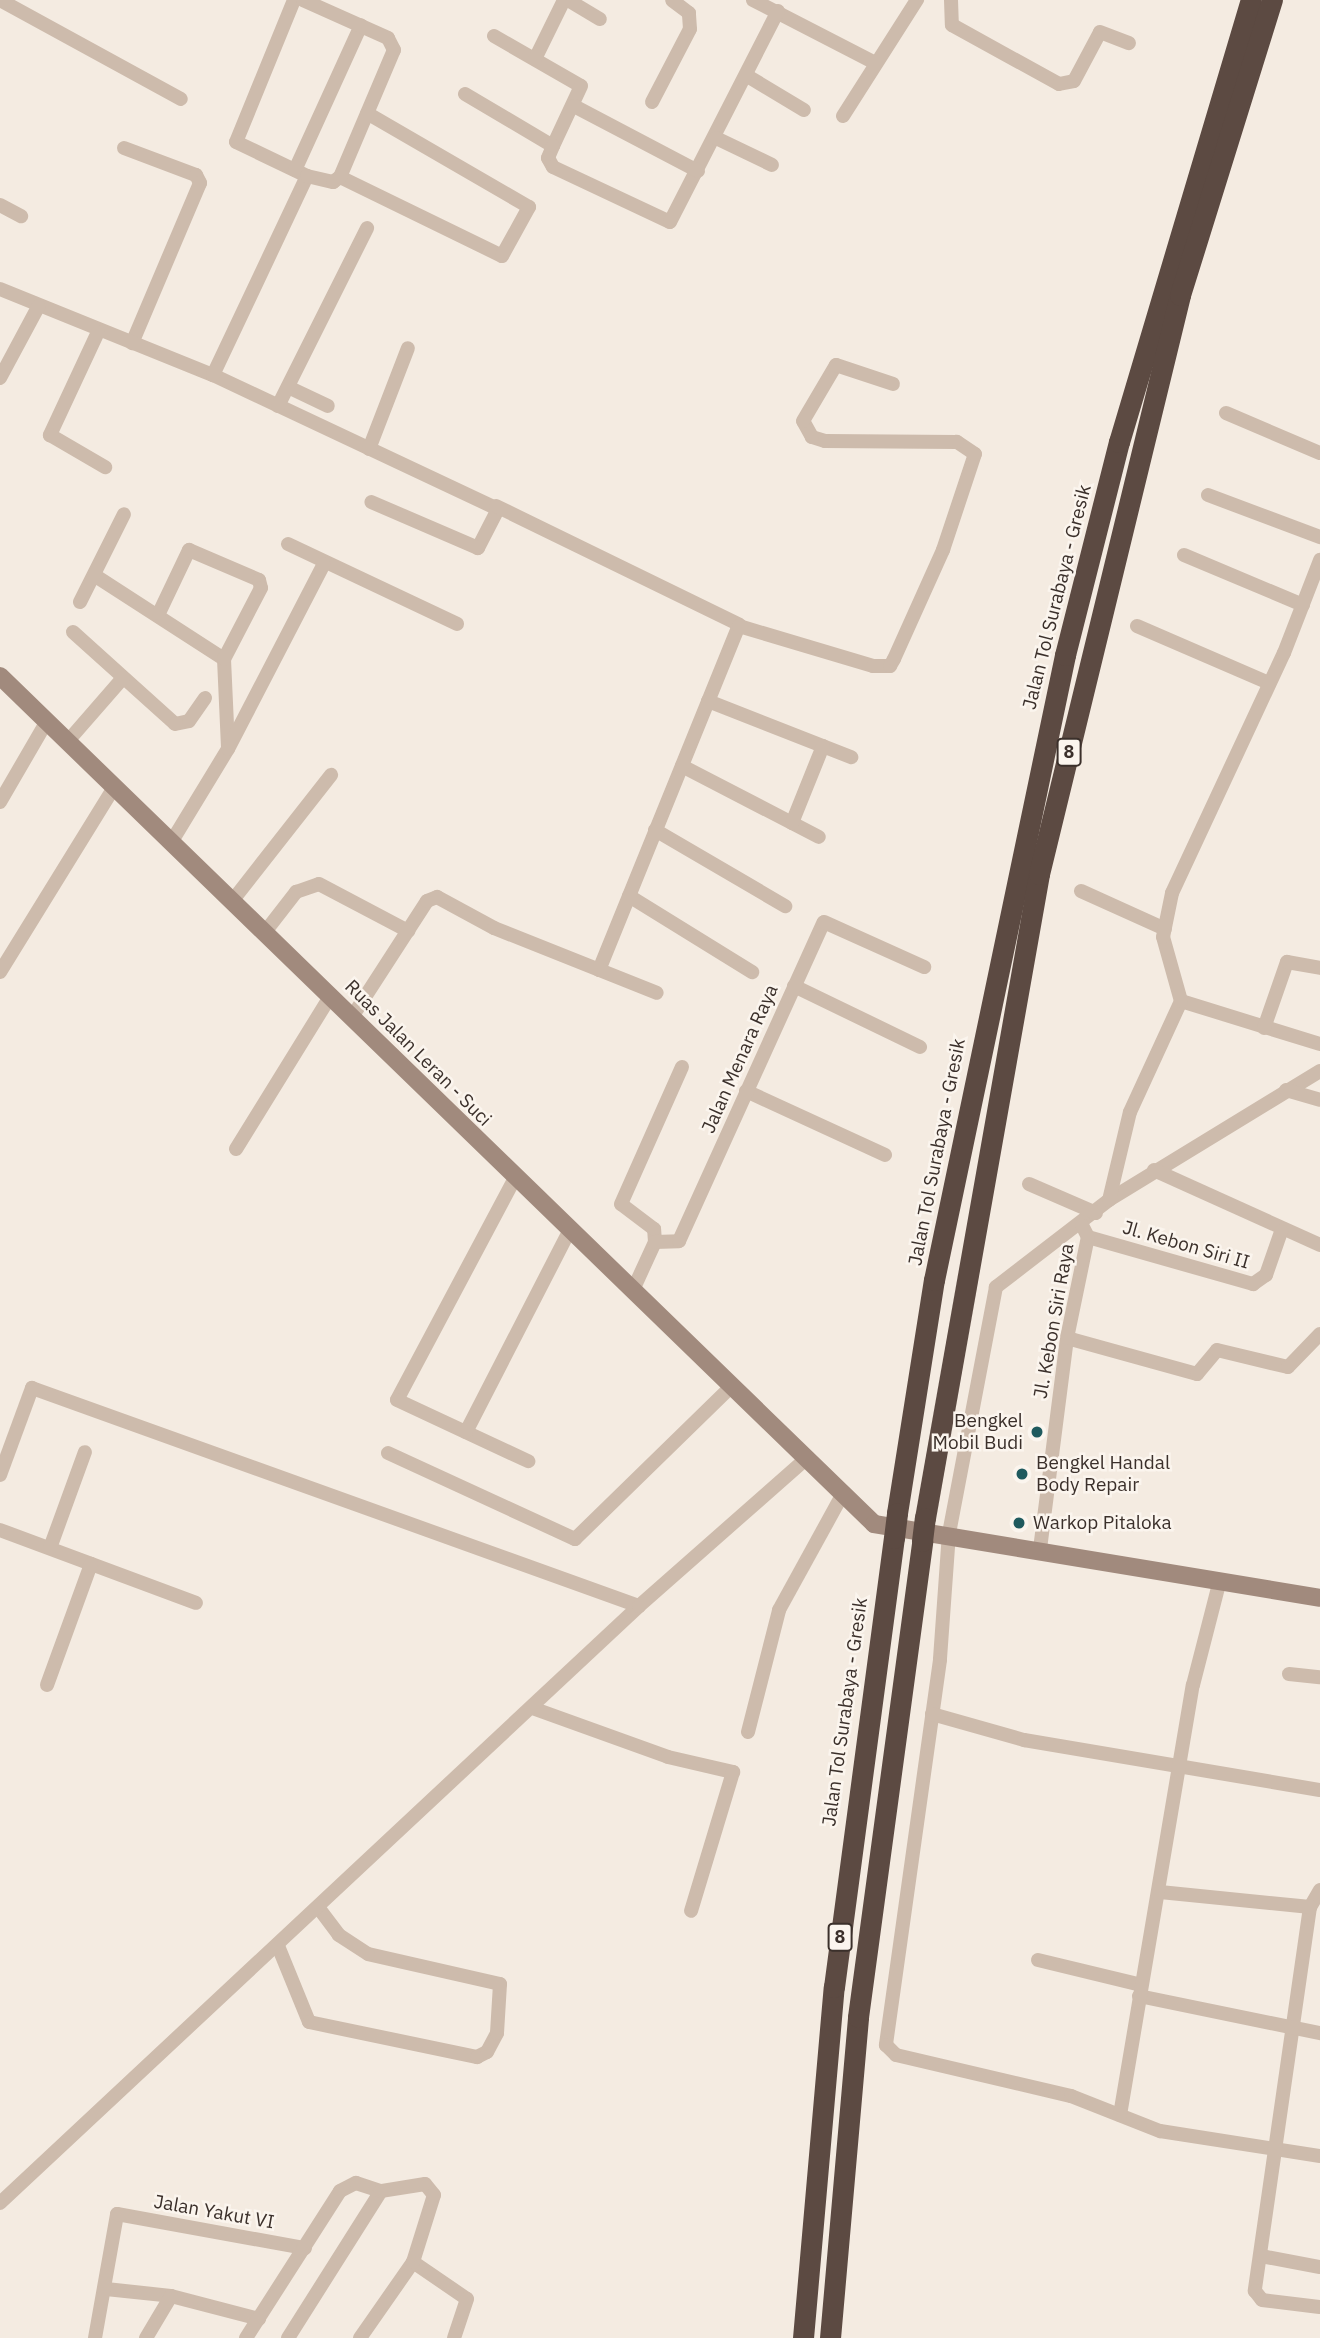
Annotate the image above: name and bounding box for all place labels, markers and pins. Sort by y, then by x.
place label: Bengkel Mobil Budi [933,1410,1023,1454]
marker: Bengkel Mobil Budi [1029,1424,1045,1440]
place label: Bengkel Handal Body Repair [1036,1452,1170,1496]
marker: Bengkel Handal Body Repair [1014,1466,1030,1482]
place label: Warkop Pitaloka [1033,1512,1172,1534]
marker: Warkop Pitaloka [1011,1515,1027,1531]

